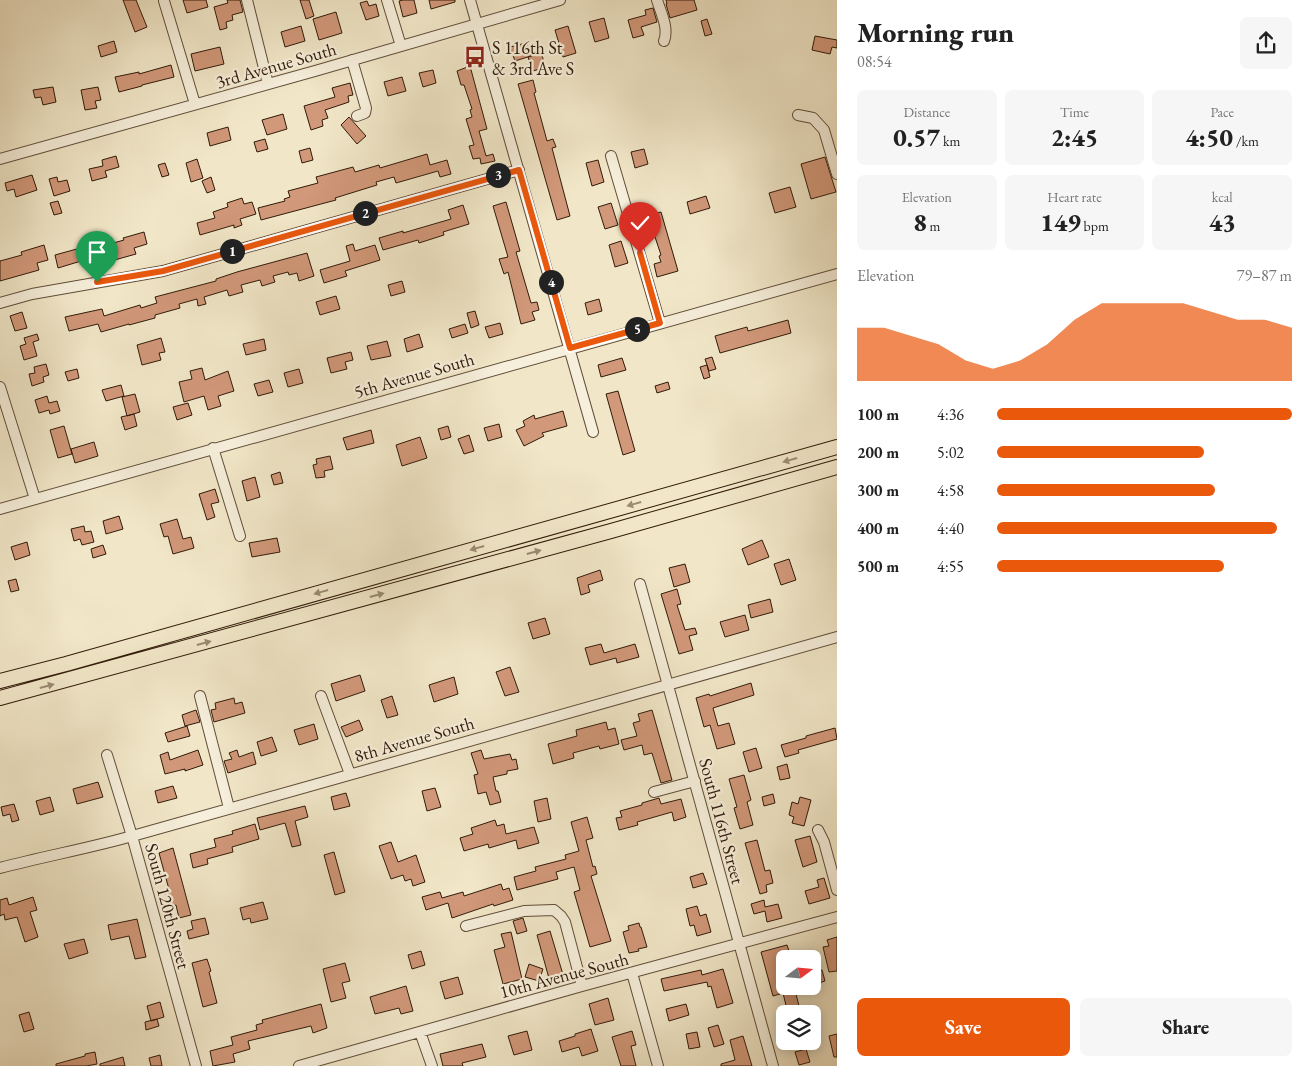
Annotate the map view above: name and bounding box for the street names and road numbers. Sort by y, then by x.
street label: 3rd Avenue South [213,37,339,93]
street label: 5th Avenue South [351,347,477,403]
street label: 8th Avenue South [351,711,477,767]
street label: South 116th Street [694,756,750,887]
street label: South 120th Street [140,841,196,972]
street label: 10th Avenue South [497,947,631,1003]

